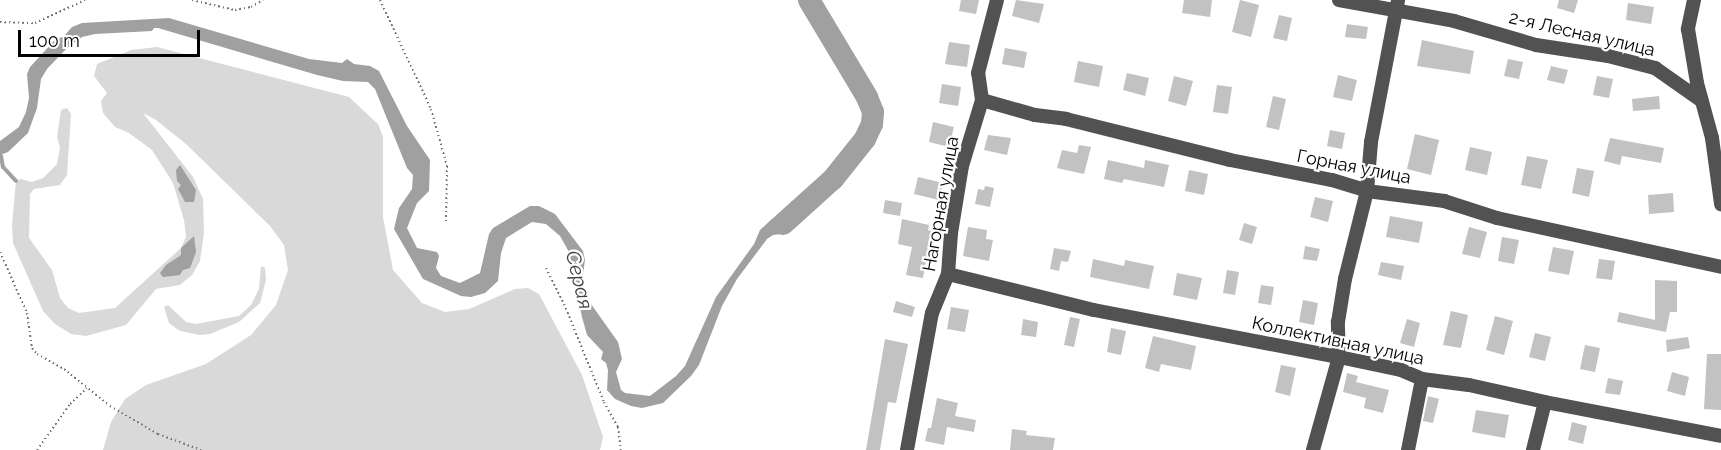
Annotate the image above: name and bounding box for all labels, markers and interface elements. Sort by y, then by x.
street label: 2-я Лесная улица [1507,7,1657,61]
scale bar [21,18,202,56]
text: 100 m [29,30,80,51]
street label: Нагорная улица [918,135,964,273]
street label: Горная улица [1295,145,1413,189]
water label: Серая [560,248,598,312]
street label: Коллективная улица [1250,312,1426,370]

